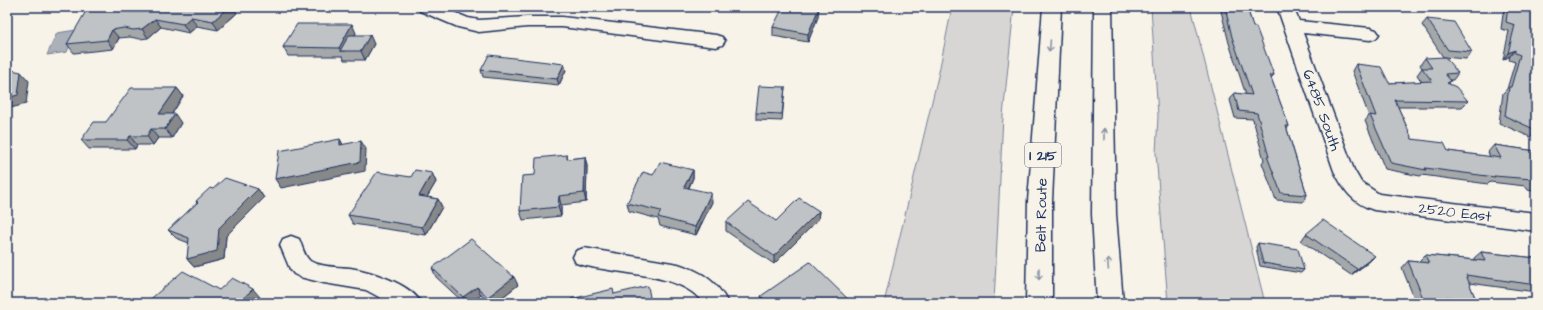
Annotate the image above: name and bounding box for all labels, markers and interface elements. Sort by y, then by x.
one-way arrow [1046,39,1053,52]
street label: 6485 South [1297,67,1346,154]
one-way arrow [1100,128,1108,141]
road number: I 215 [1025,143,1061,167]
street label: Belt Route [1030,178,1053,252]
street label: 2520 East [1417,198,1493,227]
one-way arrow [1104,258,1111,271]
one-way arrow [1035,267,1043,280]

